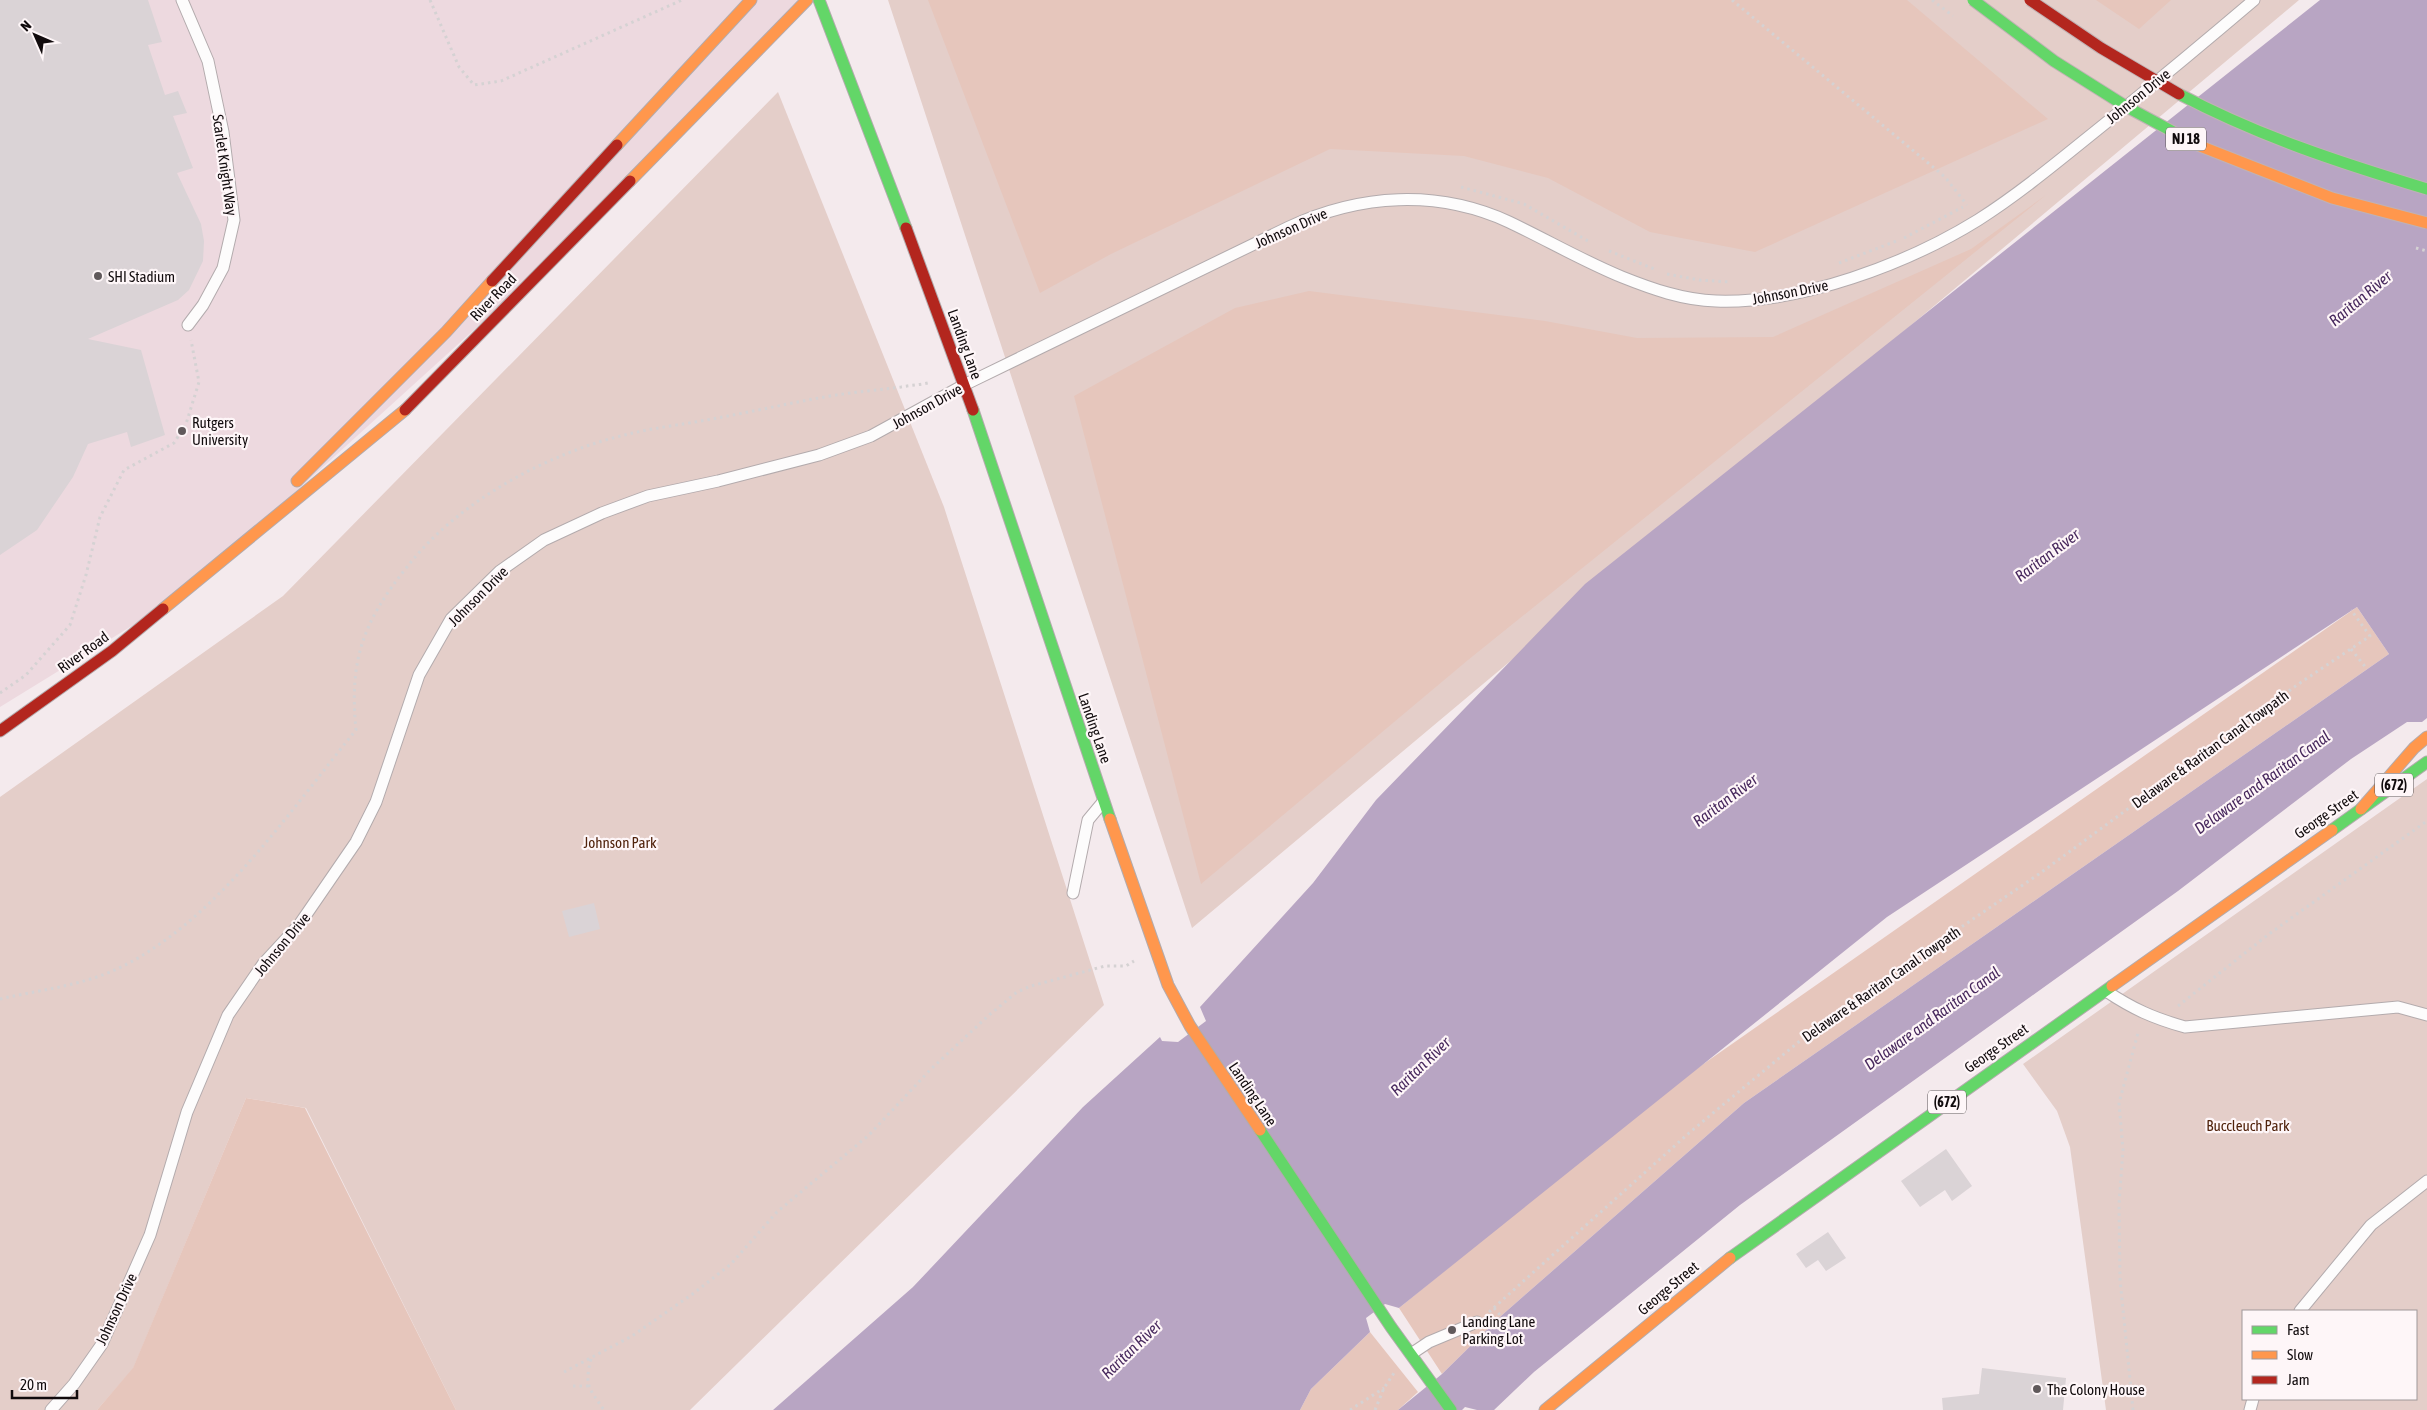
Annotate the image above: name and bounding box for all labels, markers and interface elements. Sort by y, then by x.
north arrow [10,10,60,60]
text: N [17,17,34,34]
street label: Johnson Drive [2103,65,2173,127]
street label: Scarlet Knight Way [209,113,241,217]
road number: NJ 18 [2166,128,2206,150]
street label: Johnson Drive [1252,204,1330,251]
water label: Raritan River [2325,266,2396,329]
place label: SHI Stadium [108,268,175,285]
marker: SHI Stadium [92,270,104,282]
street label: River Road [466,270,520,324]
street label: Johnson Drive [1750,276,1830,308]
street label: Landing Lane [944,307,986,382]
street label: Johnson Drive [889,380,965,432]
place label: Rutgers University [192,414,248,448]
marker: Rutgers University [176,425,188,437]
water label: Raritan River [2011,524,2084,585]
street label: Johnson Drive [445,563,511,629]
street label: River Road [54,628,112,676]
street label: Delaware & Raritan Canal Towpath [2128,686,2292,812]
street label: Landing Lane [1075,691,1115,766]
water label: Delaware and Raritan Canal [2191,727,2333,837]
water label: Raritan River [1689,769,1762,830]
road number: (672) [2375,774,2413,796]
street label: George Street [2291,786,2361,842]
park label: Johnson Park [583,834,657,851]
street label: Johnson Drive [251,909,313,979]
street label: Delaware & Raritan Canal Towpath [1799,923,1963,1045]
water label: Delaware and Raritan Canal [1861,963,2003,1073]
street label: George Street [1961,1020,2031,1076]
water label: Raritan River [1386,1032,1454,1099]
street label: Landing Lane [1225,1059,1281,1129]
road number: (672) [1928,1090,1966,1114]
park label: Buccleuch Park [2206,1117,2290,1134]
street label: George Street [1634,1258,1702,1318]
street label: Johnson Drive [92,1270,140,1348]
legend [2242,1310,2417,1400]
place label: Landing Lane Parking Lot [1462,1313,1535,1347]
water label: Raritan River [1097,1315,1165,1382]
text: Fast [2287,1321,2309,1338]
marker: Landing Lane Parking Lot [1446,1324,1458,1336]
text: Slow [2287,1346,2313,1363]
scale bar [12,1368,78,1400]
text: Jam [2287,1371,2310,1388]
text: 20 m [20,1376,47,1393]
place label: The Colony House [2047,1381,2145,1398]
marker: The Colony House [2031,1383,2043,1395]

